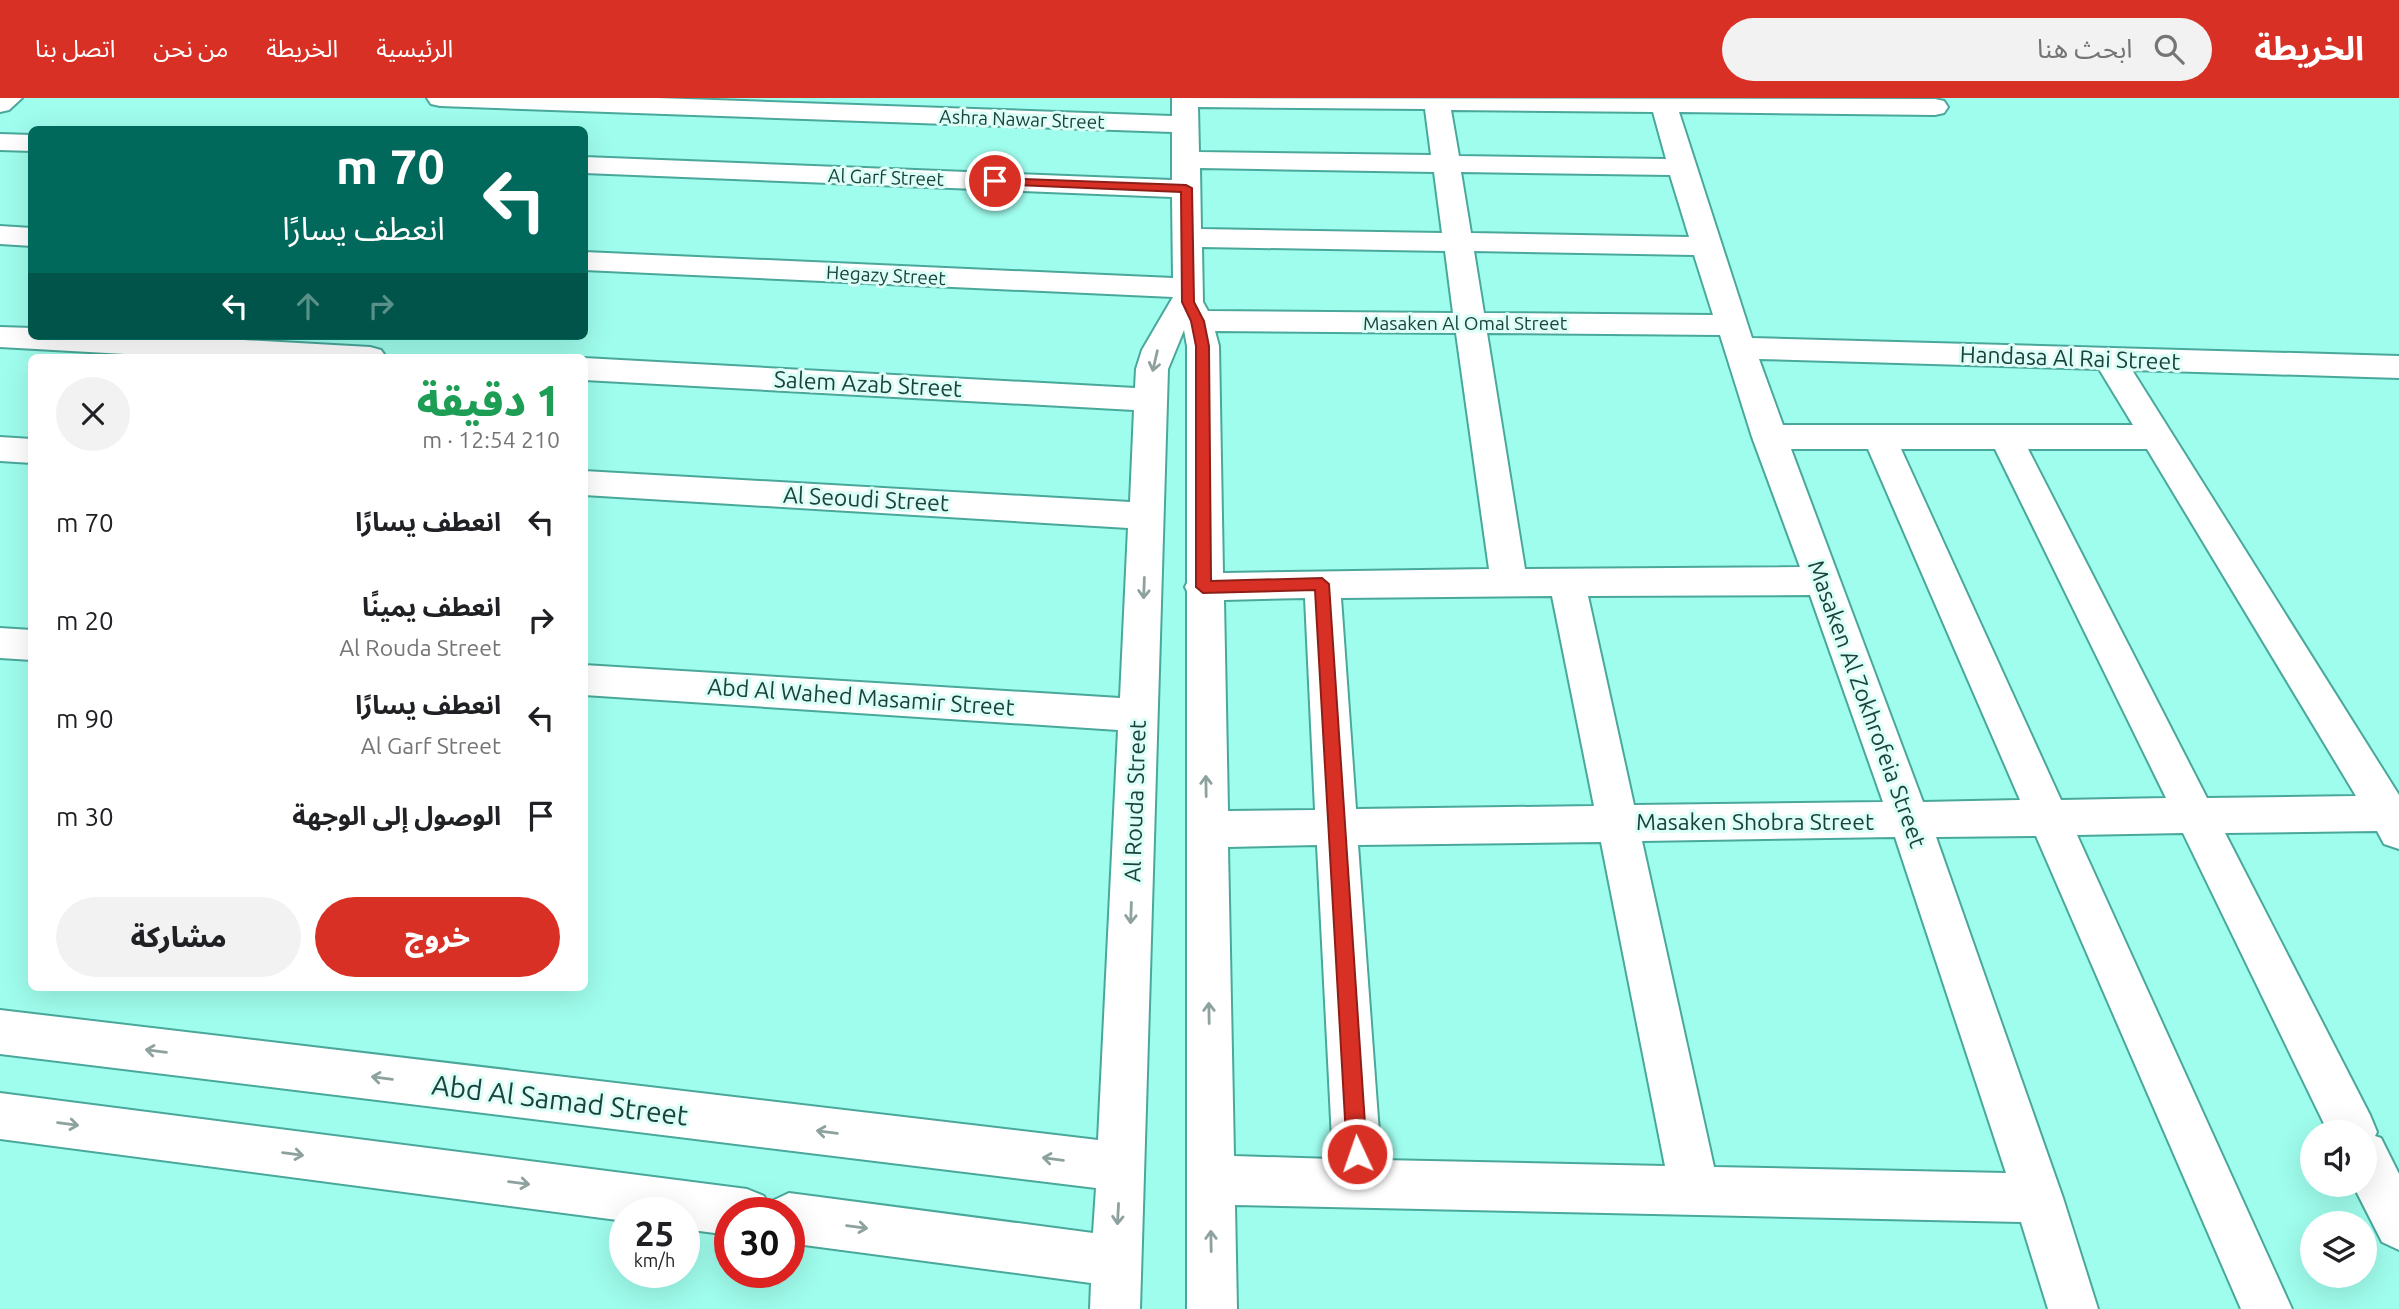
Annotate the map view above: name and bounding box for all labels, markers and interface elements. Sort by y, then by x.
search box [1722,18,2212,81]
text: الخريطة [2254,29,2364,66]
icon: search [2150,30,2188,68]
text: ابحث هنا [2037,34,2132,63]
text: اتصل بنا [35,35,115,62]
text: من نحن [153,35,228,62]
text: الخريطة [266,35,338,62]
text: الرئيسية [376,35,453,62]
street label: Ashra Nawar Street [939,105,1106,133]
text: 70 m [336,138,445,193]
pin [965,151,1025,211]
icon: left [469,154,560,245]
icon: arrive [976,162,1014,200]
street label: Al Garf Street [828,164,945,190]
text: انعطف يسارًا [282,210,445,246]
street label: Hegazy Street [826,261,947,289]
icon: left [216,287,254,325]
icon: ahead [289,287,327,325]
icon: right [362,287,400,325]
street label: Masaken Al Omal Street [1363,312,1568,334]
street label: Handasa Al Rai Street [1959,341,2181,374]
one-way arrow [1147,349,1161,372]
street label: Salem Azab Street [773,366,963,401]
button: close [56,377,130,451]
text: 1 دقيقة [417,377,560,424]
text: 210 m · 12:54 [422,427,560,452]
street label: Al Seoudi Street [782,482,950,515]
icon: left [522,503,560,541]
text: انعطف يسارًا [355,507,501,536]
text: 70 m [56,508,114,537]
street label: Masaken Al Zokhrofeia Street [1804,557,1931,851]
one-way arrow [1137,576,1150,599]
text: انعطف يمينًا [362,592,501,621]
icon: right [522,601,560,639]
text: 20 m [56,606,114,635]
text: Al Rouda Street [339,635,501,660]
street label: Abd Al Wahed Masamir Street [707,673,1015,720]
text: انعطف يسارًا [355,690,501,719]
icon: left [522,699,560,737]
text: 90 m [56,704,114,733]
street label: Al Rouda Street [1119,720,1150,882]
text: Al Garf Street [361,733,501,758]
one-way arrow [1199,775,1213,798]
icon: arrive [522,797,560,835]
text: الوصول إلى الوجهة [292,801,501,830]
text: 30 m [56,802,114,831]
street label: Masaken Shobra Street [1636,809,1874,834]
button: مشاركة [56,897,301,977]
button: خروج [315,897,560,977]
one-way arrow [1124,901,1137,924]
one-way arrow [1202,1002,1216,1025]
one-way arrow [145,1044,168,1057]
street label: Abd Al Samad Street [430,1068,690,1131]
one-way arrow [371,1071,394,1084]
position arrow [1320,1117,1394,1191]
one-way arrow [56,1118,79,1131]
map controls [2300,1120,2377,1288]
button: sound [2300,1120,2377,1197]
one-way arrow [816,1125,839,1138]
one-way arrow [281,1147,304,1160]
one-way arrow [1042,1153,1065,1166]
one-way arrow [507,1177,530,1190]
speed limit sign: 30 [714,1197,805,1288]
one-way arrow [1112,1202,1125,1225]
button: layers [2300,1211,2377,1288]
text: 25 [635,1213,674,1253]
one-way arrow [845,1221,868,1234]
one-way arrow [1204,1230,1218,1253]
text: km/h [634,1250,675,1270]

